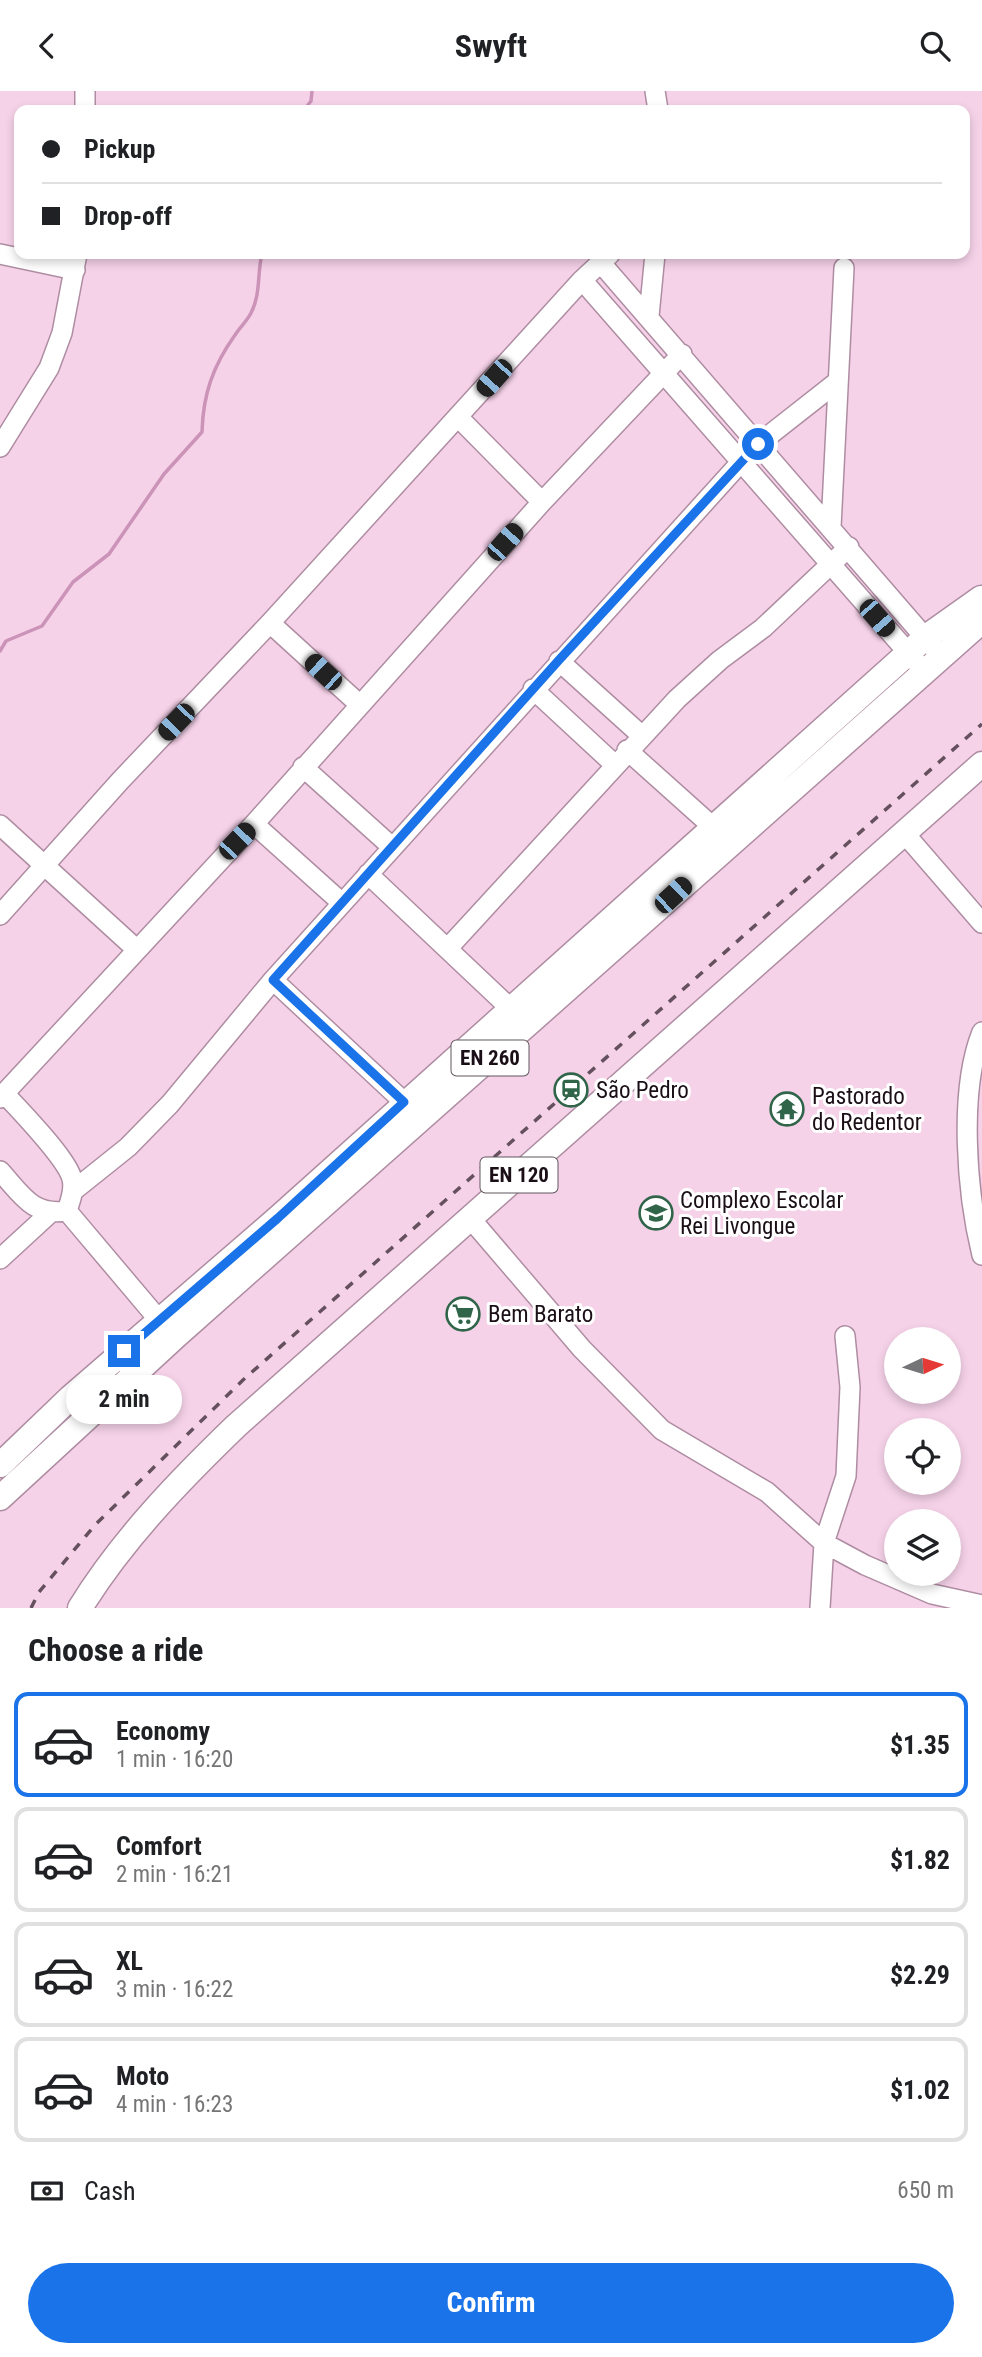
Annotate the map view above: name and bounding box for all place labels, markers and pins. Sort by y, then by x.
station icon: São Pedro [552,1071,590,1109]
place label: São Pedro [596,1077,689,1104]
place label: Pastorado do Redentor [812,1083,922,1136]
temple icon: Pastorado do Redentor [768,1090,806,1128]
place label: Complexo Escolar Rei Livongue [680,1187,843,1240]
school or university icon: Complexo Escolar Rei Livongue [637,1194,675,1232]
supermarket icon: Bem Barato [444,1295,482,1333]
place label: Bem Barato [488,1301,593,1328]

